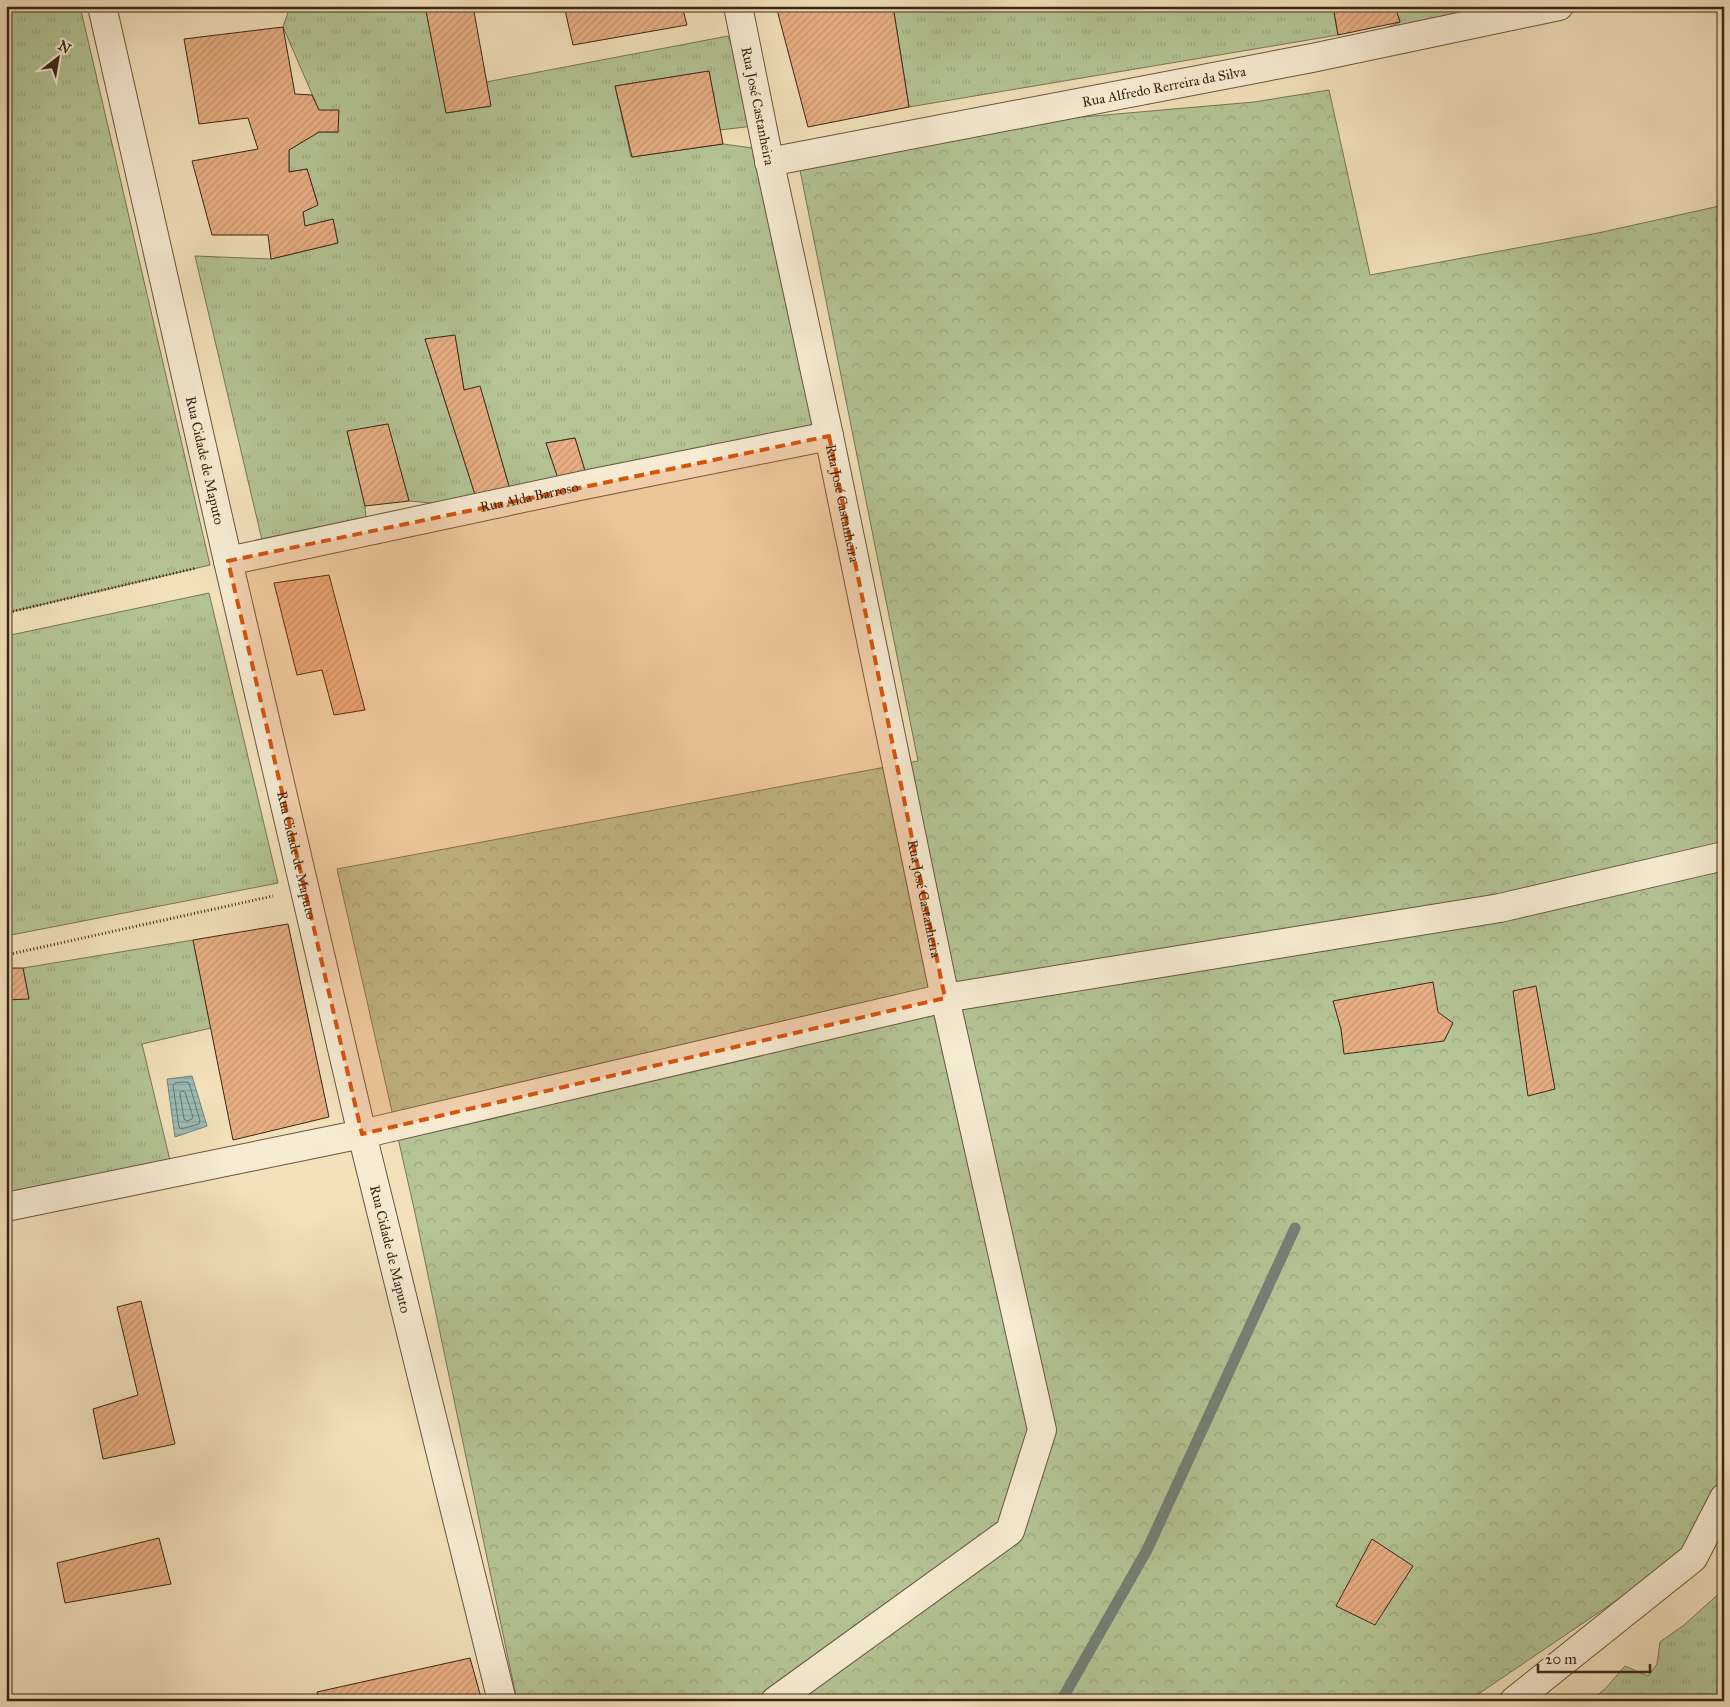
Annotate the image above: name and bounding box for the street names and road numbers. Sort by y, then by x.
street label: Rua José Castanheira [737,45,778,167]
street label: Rua Alfredo Rerreira da Silva [1081,63,1247,111]
street label: Rua Cidade de Maputo [182,395,227,526]
street label: Rua José Castanheira [822,443,863,564]
street label: Rua Alda Barroso [478,478,580,516]
street label: Rua Cidade de Maputo [273,789,319,921]
street label: Rua José Castanheira [904,838,945,960]
street label: Rua Cidade de Maputo [366,1183,414,1315]

